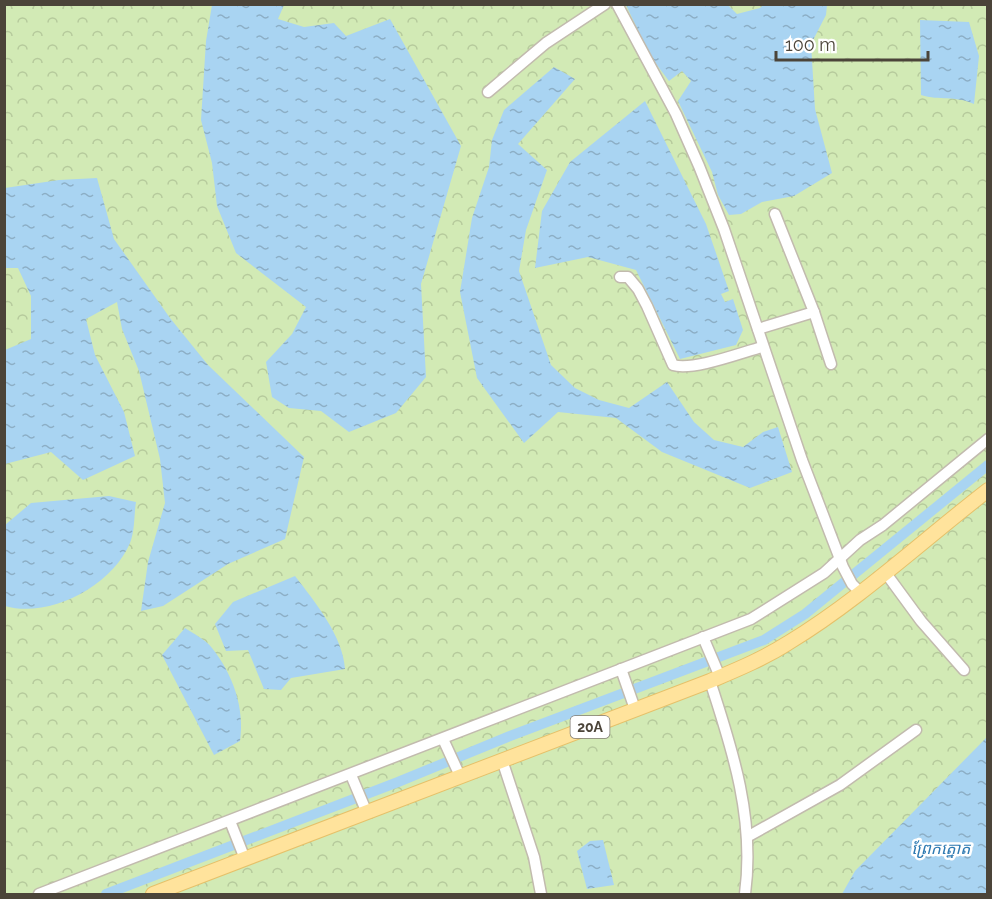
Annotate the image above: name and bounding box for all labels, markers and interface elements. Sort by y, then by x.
scale bar [776,24,928,62]
text: 100 m [785,34,836,55]
road number: 20A [570,716,610,738]
water label: ព្រែកត្នោត [911,839,971,858]

